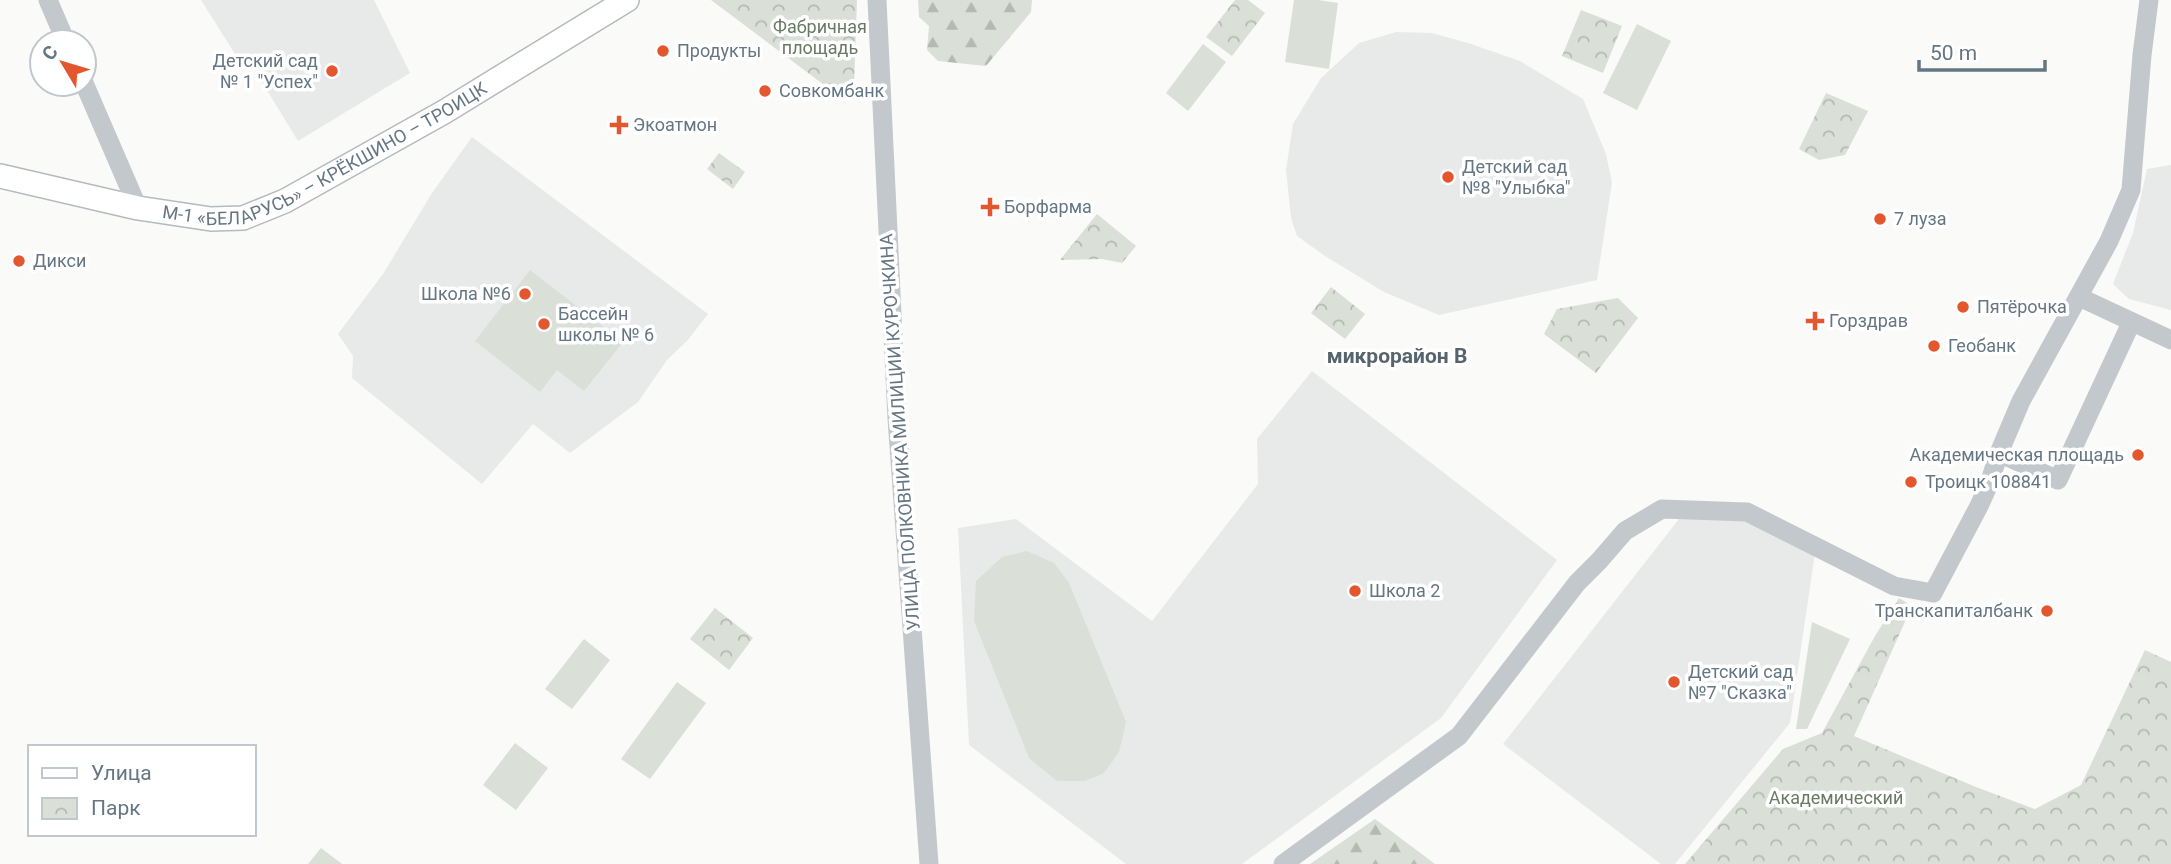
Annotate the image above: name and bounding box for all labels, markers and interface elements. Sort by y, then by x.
park label: Фабричная площадь [773,16,867,58]
north arrow [28,28,98,98]
scale bar [1919,28,2045,72]
place label: Продукты [677,40,761,61]
text: С [37,41,63,65]
text: 50 m [1930,41,1977,65]
marker: Продукты [655,43,671,59]
place label: Детский сад № 1 "Успех" [213,50,318,92]
marker: Детский сад № 1 "Успех" [324,63,340,79]
street label: М-1 «БЕЛАРУСЬ» – КРЁКШИНО – ТРОИЦК [161,77,491,229]
place label: Совкомбанк [779,80,885,101]
marker: Совкомбанк [757,83,773,99]
place label: Экоатмон [633,114,717,135]
marker: Экоатмон [611,117,627,133]
place label: Детский сад №8 "Улыбка" [1462,156,1570,198]
marker: Детский сад №8 "Улыбка" [1440,169,1456,185]
place label: Борфарма [1004,196,1092,217]
marker: Борфарма [982,199,998,215]
place label: 7 луза [1894,208,1946,229]
marker: 7 луза [1872,211,1888,227]
street label: УЛИЦА ПОЛКОВНИКА МИЛИЦИИ КУРОЧКИНА [875,233,924,631]
place label: Дикси [33,250,86,271]
marker: Дикси [11,253,27,269]
place label: Школа №6 [421,283,511,304]
marker: Школа №6 [517,286,533,302]
place label: Пятёрочка [1977,296,2067,317]
marker: Пятёрочка [1955,299,1971,315]
place label: Бассейн школы № 6 [558,303,654,345]
place label: Горздрав [1829,310,1908,331]
marker: Горздрав [1807,313,1823,329]
marker: Бассейн школы № 6 [536,316,552,332]
place label: Геобанк [1948,335,2016,356]
marker: Геобанк [1926,338,1942,354]
district label: микрорайон В [1327,344,1467,368]
place label: Академическая площадь [1910,444,2124,465]
marker: Академическая площадь [2130,447,2146,463]
place label: Троицк 108841 [1925,471,2051,492]
marker: Троицк 108841 [1903,474,1919,490]
place label: Школа 2 [1369,580,1440,601]
marker: Школа 2 [1347,583,1363,599]
place label: Транскапиталбанк [1875,600,2033,621]
marker: Транскапиталбанк [2039,603,2055,619]
place label: Детский сад №7 "Сказка" [1688,661,1794,703]
marker: Детский сад №7 "Сказка" [1666,674,1682,690]
legend [28,745,256,836]
text: Улица [91,761,152,785]
park label: Академический [1769,787,1903,808]
text: Парк [91,796,141,820]

